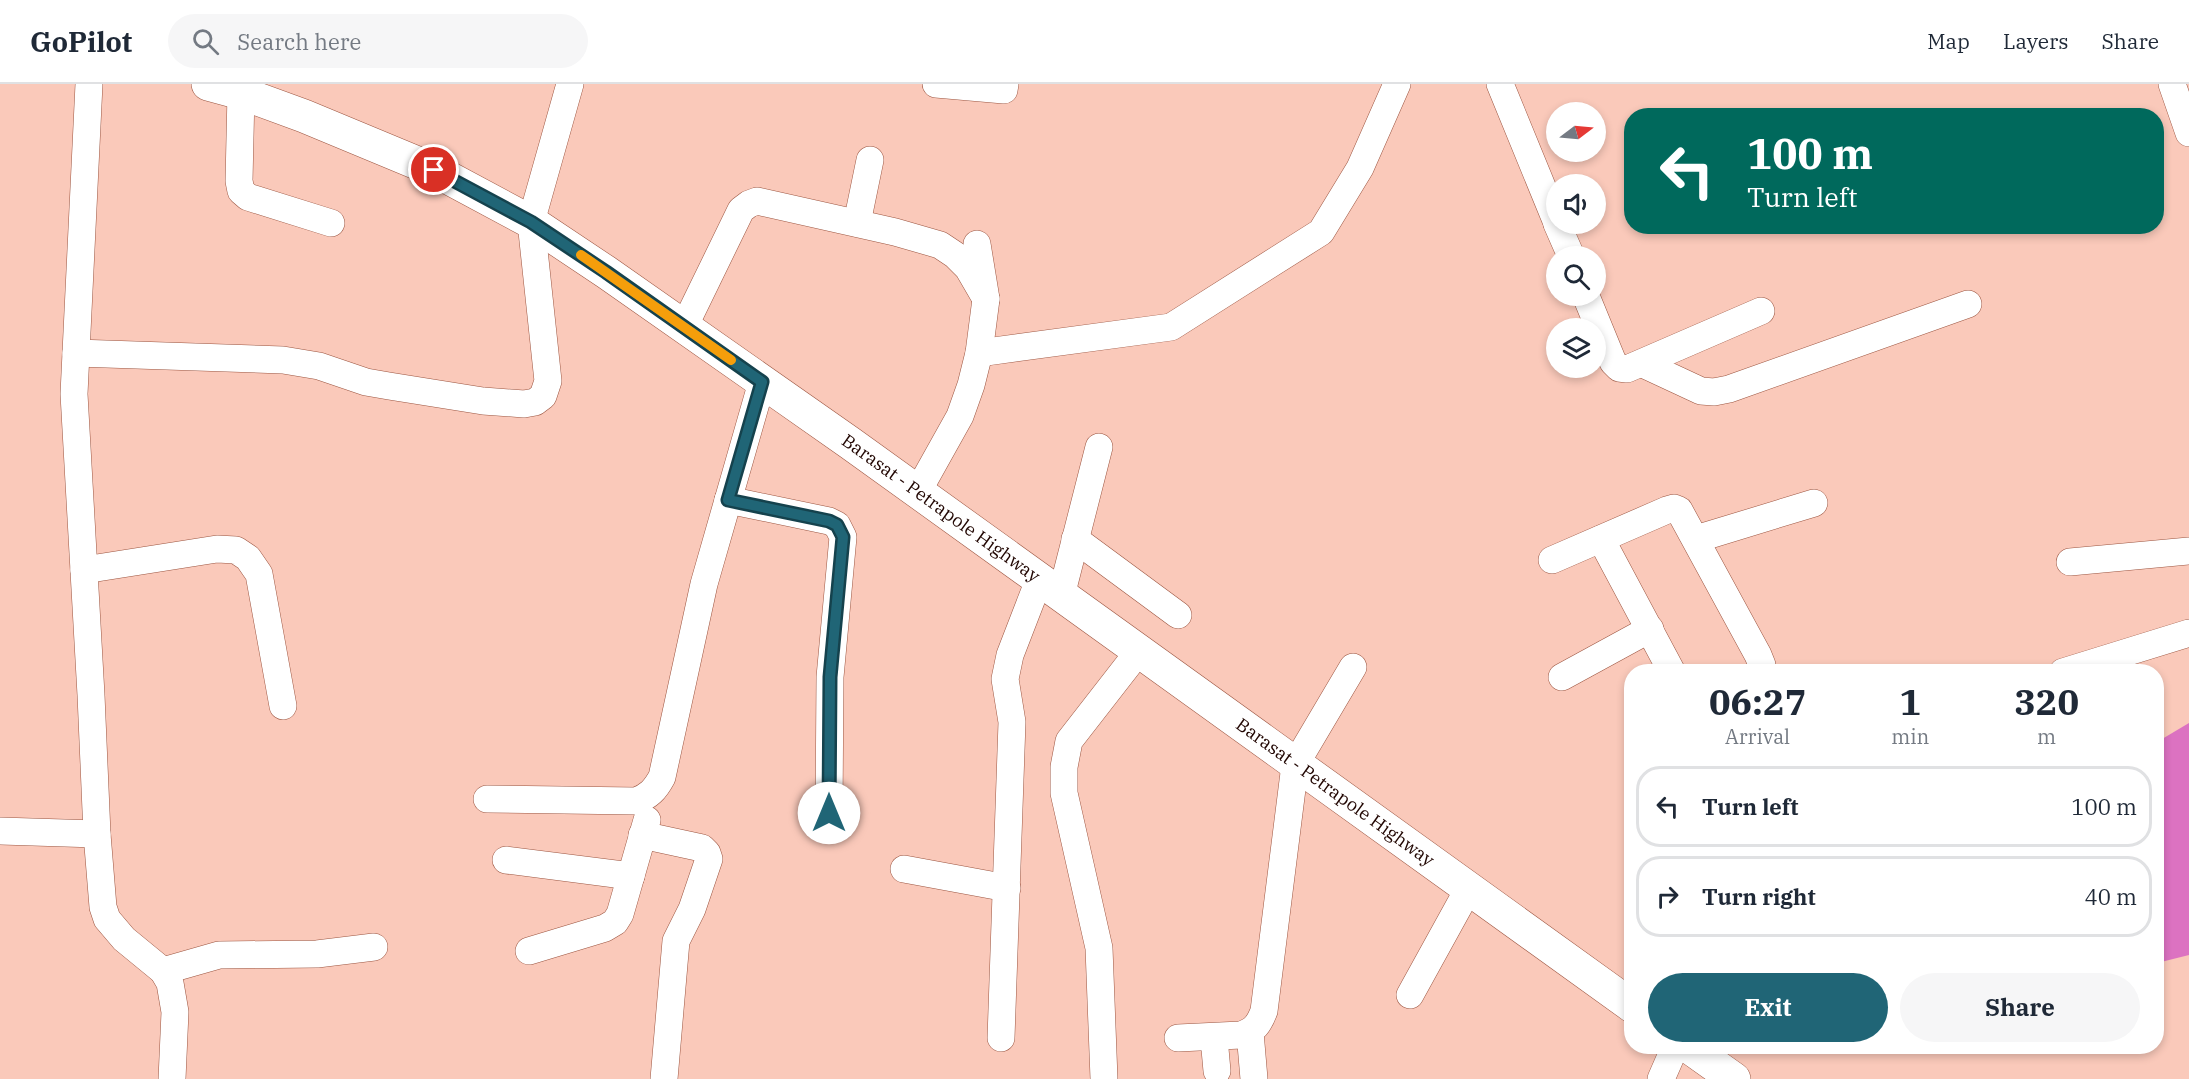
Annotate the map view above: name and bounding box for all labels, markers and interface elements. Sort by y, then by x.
search box [168,14,588,68]
text: GoPilot [30,23,132,60]
icon: search [189,25,222,58]
text: Search here [237,27,361,56]
text: Map [1927,27,1970,55]
text: Layers [2003,27,2069,55]
text: Share [2102,27,2159,55]
north arrow [1546,102,1606,162]
map controls [1546,102,1606,378]
text: 100 m [1747,126,1873,181]
icon: left [1648,132,1726,210]
pin [408,144,459,195]
icon: arrive [417,153,450,186]
button: sound [1546,174,1606,234]
text: Turn left [1747,179,1858,214]
button: search [1546,246,1606,306]
button: layers [1546,318,1606,378]
street label: Barasat - Petrapole Highway [837,429,1045,587]
text: 06:27 [1709,678,1806,725]
text: 1 [1899,678,1921,725]
text: 320 [2014,678,2079,725]
street label: Barasat - Petrapole Highway [1232,713,1440,871]
text: Arrival [1725,723,1790,750]
text: min [1891,723,1929,750]
text: m [2037,723,2056,750]
position arrow [797,781,861,845]
icon: left [1651,790,1684,823]
text: Turn left [1702,792,1798,821]
text: 100 m [2071,792,2137,821]
icon: right [1651,880,1684,913]
text: Turn right [1702,882,1816,911]
text: 40 m [2085,882,2137,911]
button: Exit [1648,973,1888,1042]
button: Share [1900,973,2140,1042]

